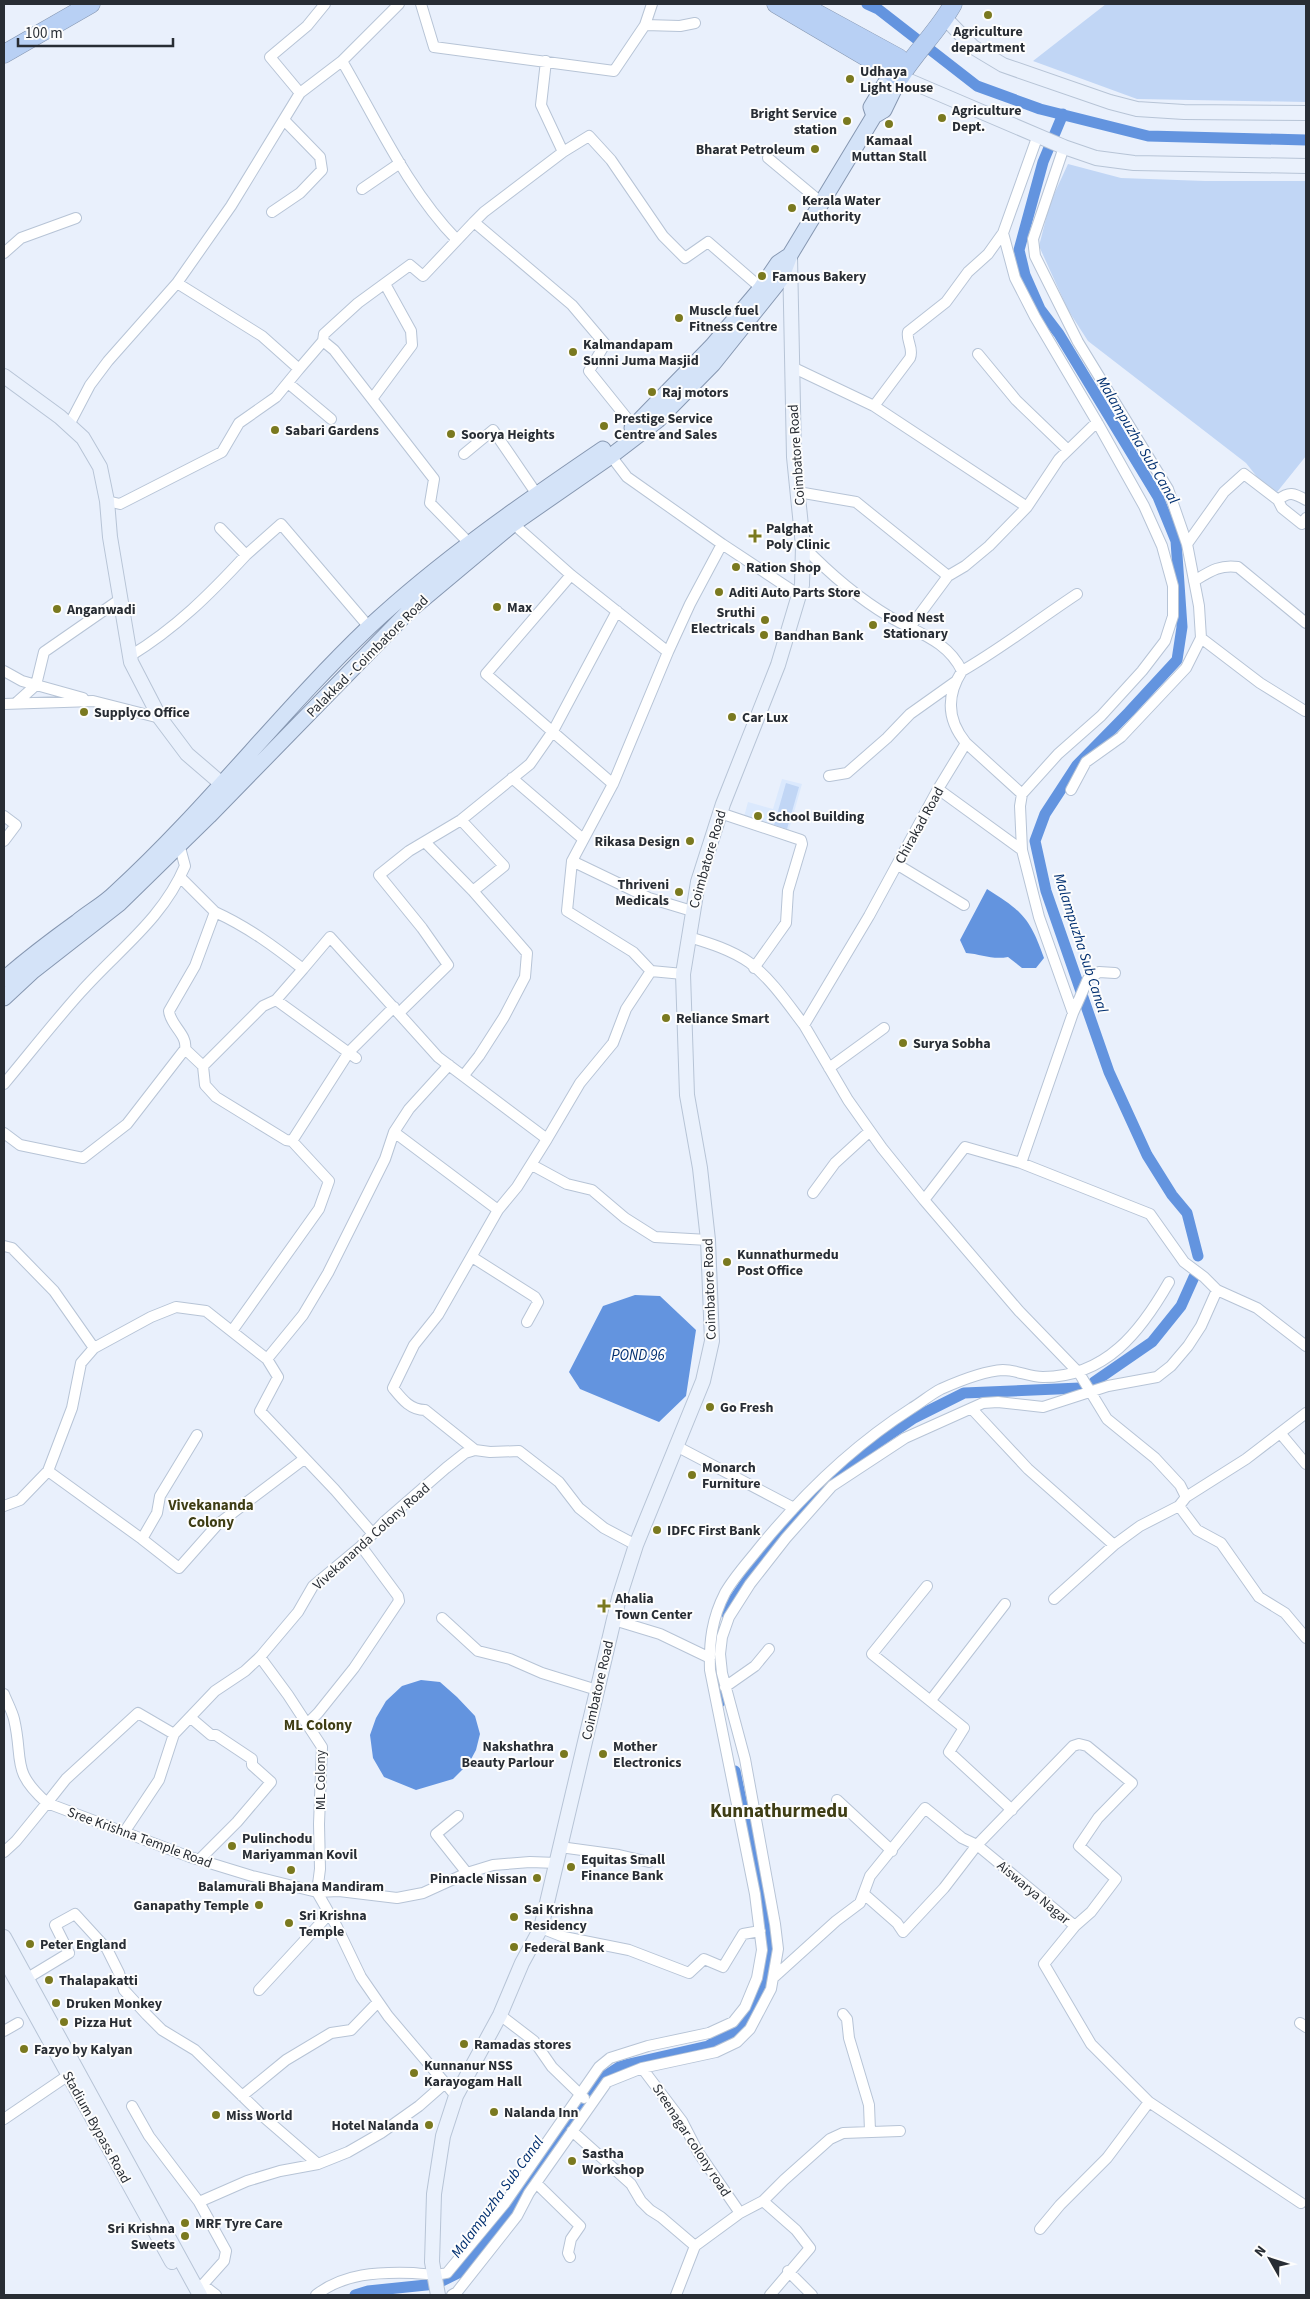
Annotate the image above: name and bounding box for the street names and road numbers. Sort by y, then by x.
street label: Coimbatore Road [783,404,811,506]
street label: Palakkad - Coimbatore Road [302,591,433,722]
street label: Chirakad Road [890,783,949,868]
street label: Coimbatore Road [684,808,732,911]
street label: Coimbatore Road [698,1238,722,1340]
street label: Vivekananda Colony Road [309,1479,435,1595]
street label: Coimbatore Road [577,1638,619,1742]
street label: ML Colony [311,1749,331,1810]
street label: Sree Krishna Temple Road [65,1802,215,1873]
street label: Aiswarya Nagar [992,1856,1074,1929]
street label: Stadium Bypass Road [57,2068,135,2187]
street label: Sreenagar colony road [647,2080,735,2201]

